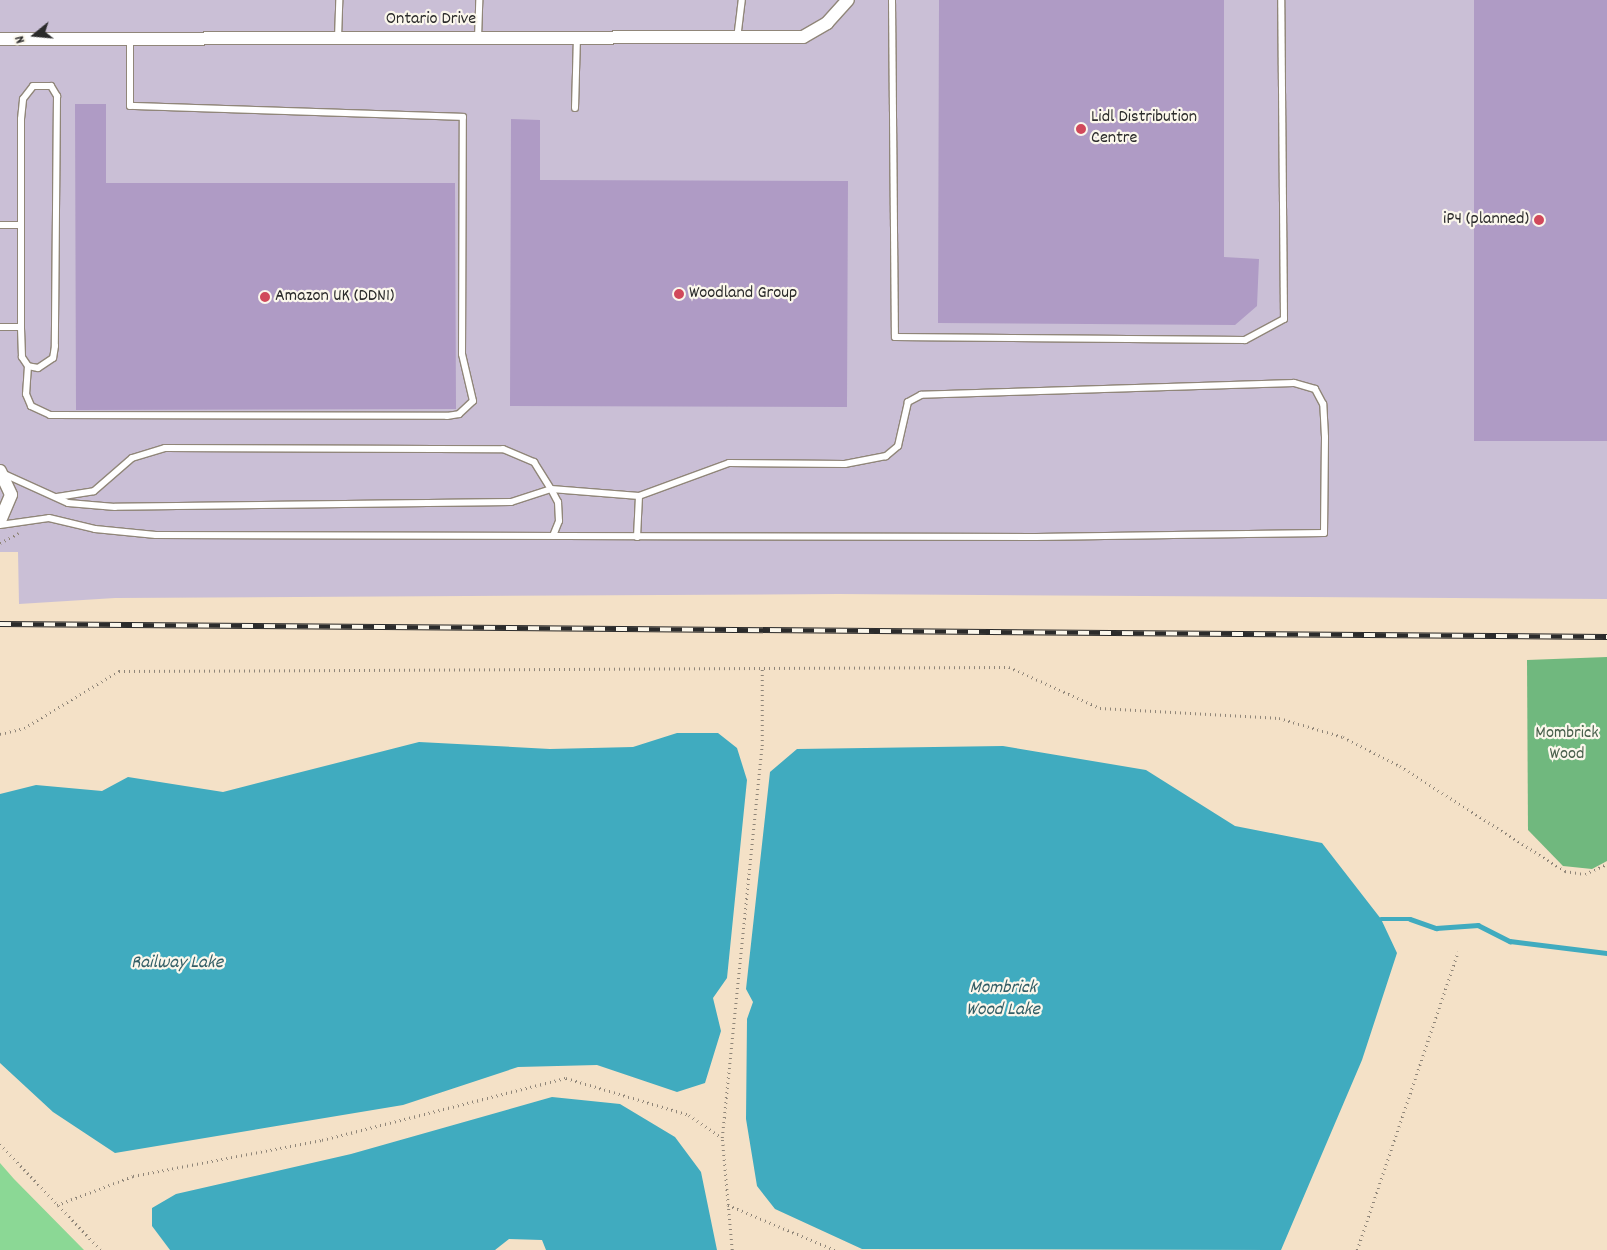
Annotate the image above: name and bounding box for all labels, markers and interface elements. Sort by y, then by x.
street label: Ontario Drive [386,9,476,31]
north arrow [10,10,60,60]
text: N [10,33,31,46]
place label: Lidl Distribution Centre [1091,108,1197,150]
marker: Lidl Distribution Centre [1075,123,1087,135]
place label: iP4 (planned) [1443,209,1529,231]
marker: iP4 (planned) [1533,214,1545,226]
place label: Woodland Group [689,283,797,305]
place label: Amazon UK (DDN1) [275,286,394,308]
marker: Woodland Group [673,288,685,300]
marker: Amazon UK (DDN1) [259,291,271,303]
park label: Mombrick Wood [1535,724,1599,766]
water label: Railway Lake [131,953,223,975]
water label: Mombrick Wood Lake [966,978,1040,1022]

